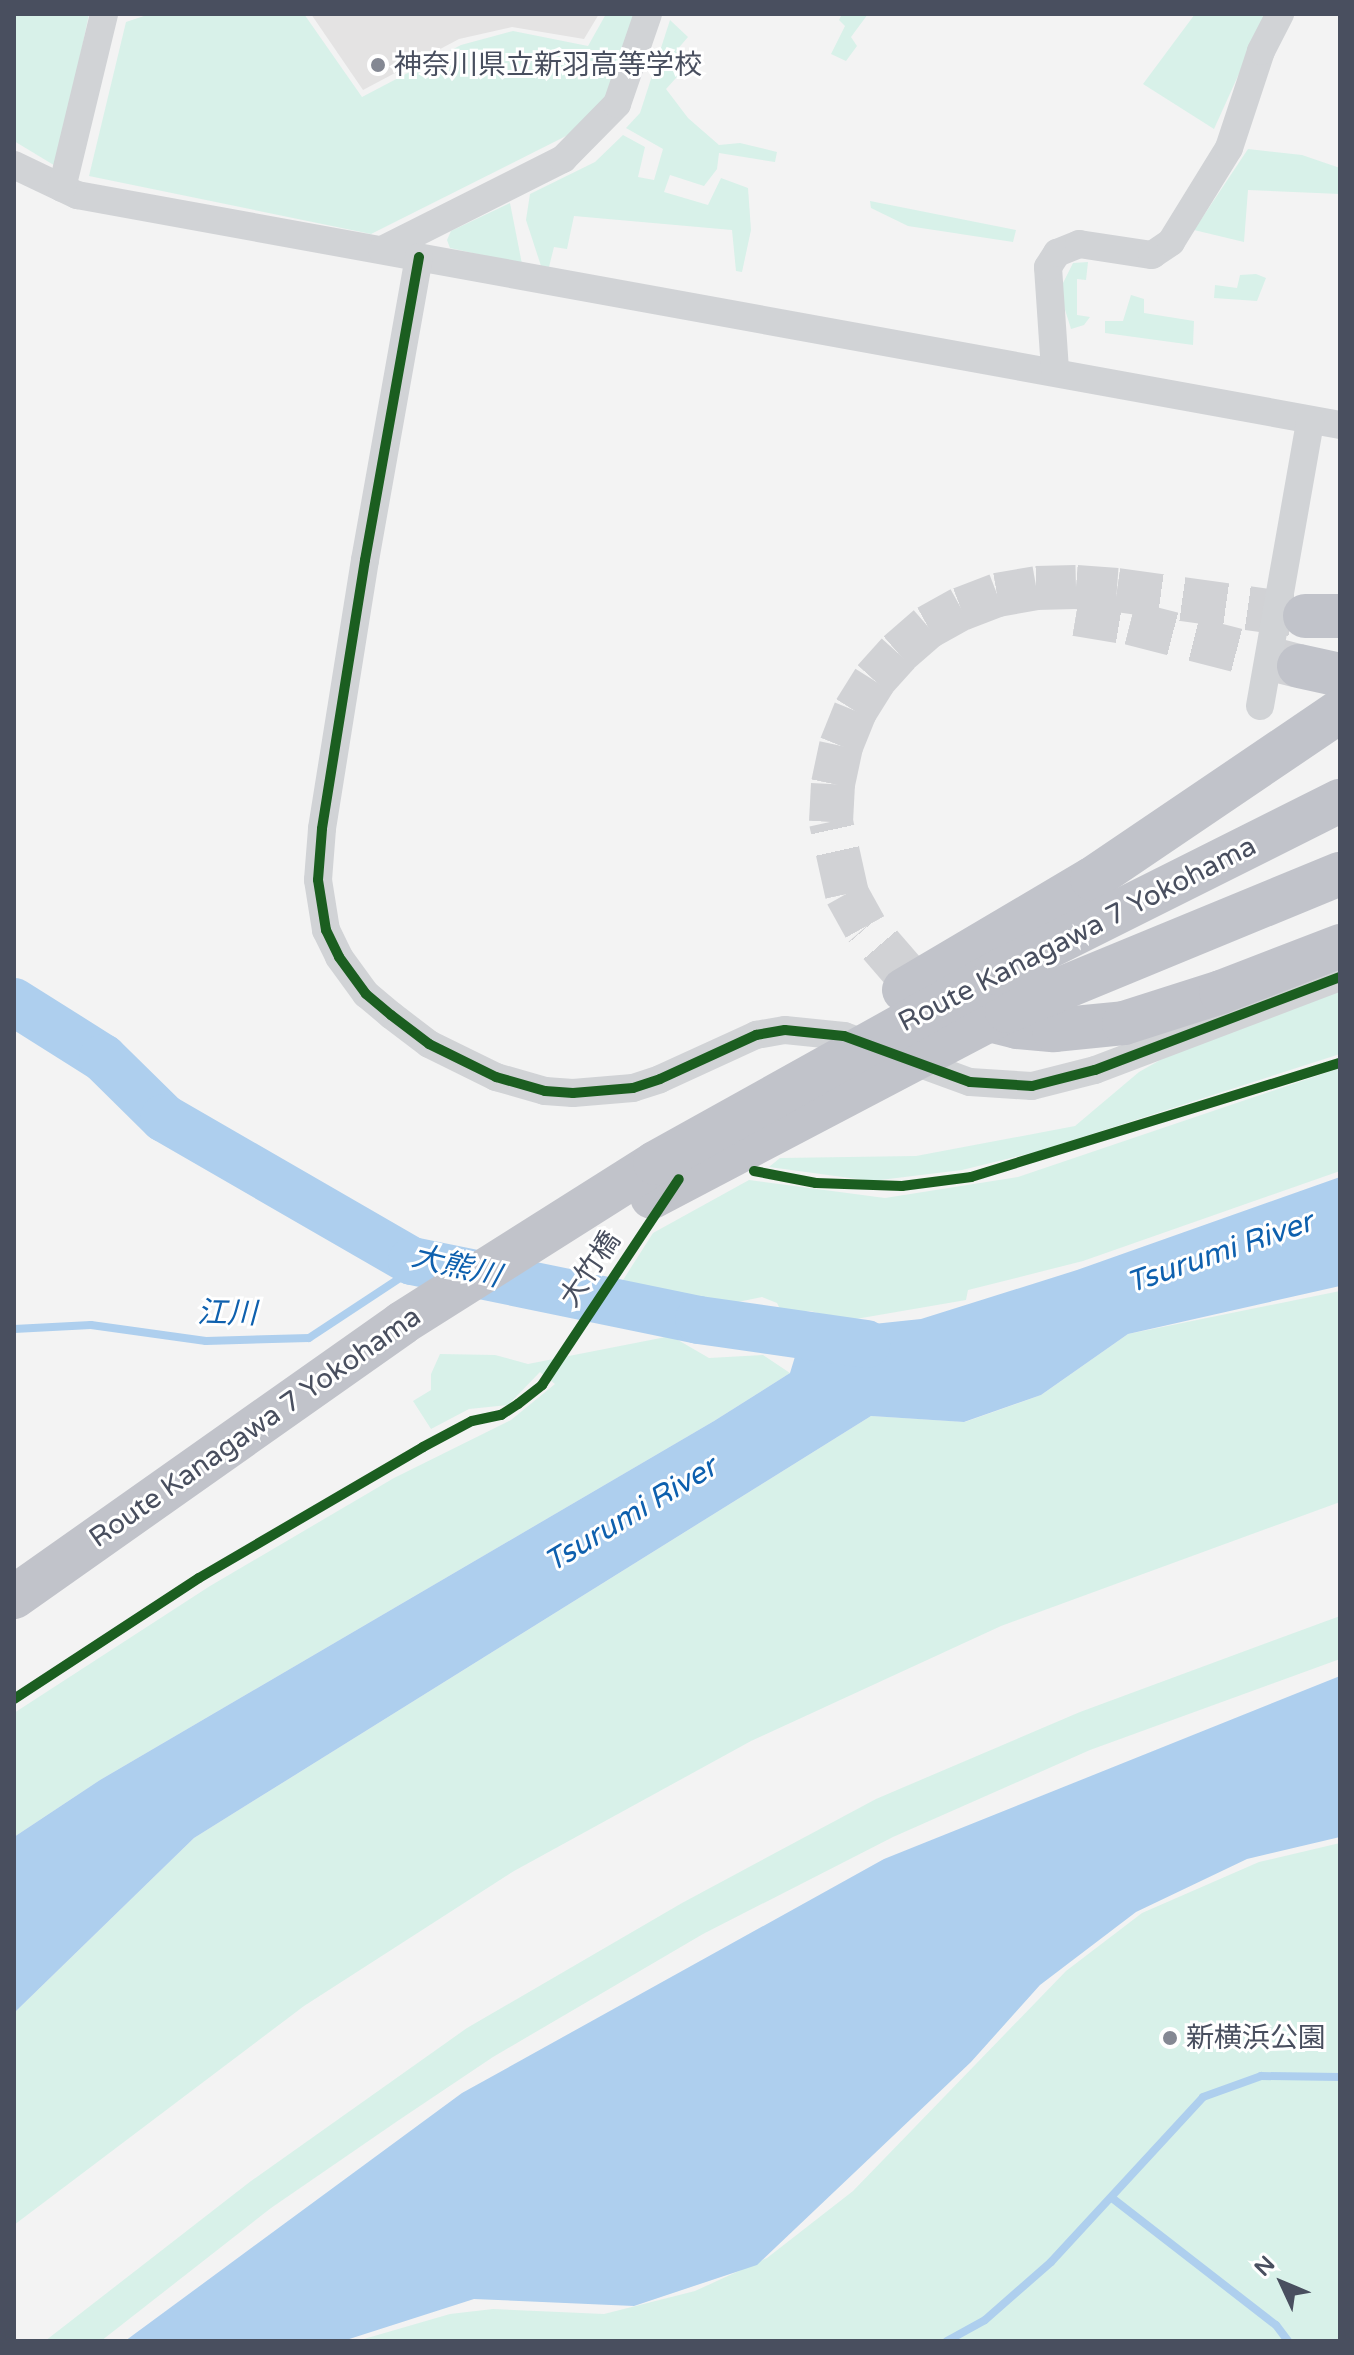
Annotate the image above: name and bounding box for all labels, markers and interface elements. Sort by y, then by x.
place label: 神奈川県立新羽高等学校 [394,48,702,82]
marker: 神奈川県立新羽高等学校 [369,56,387,74]
street label: Route Kanagawa 7 Yokohama [892,829,1262,1039]
water label: Tsurumi River [1122,1204,1318,1302]
street label: 大竹橋 [553,1225,627,1313]
water label: 大熊川 [408,1239,504,1295]
water label: 江川 [197,1295,257,1333]
street label: Route Kanagawa 7 Yokohama [83,1299,427,1555]
water label: Tsurumi River [538,1450,724,1580]
place label: 新横浜公園 [1186,2021,1326,2055]
marker: 新横浜公園 [1161,2029,1179,2047]
north arrow [1242,2243,1322,2323]
text: N [1249,2251,1280,2282]

